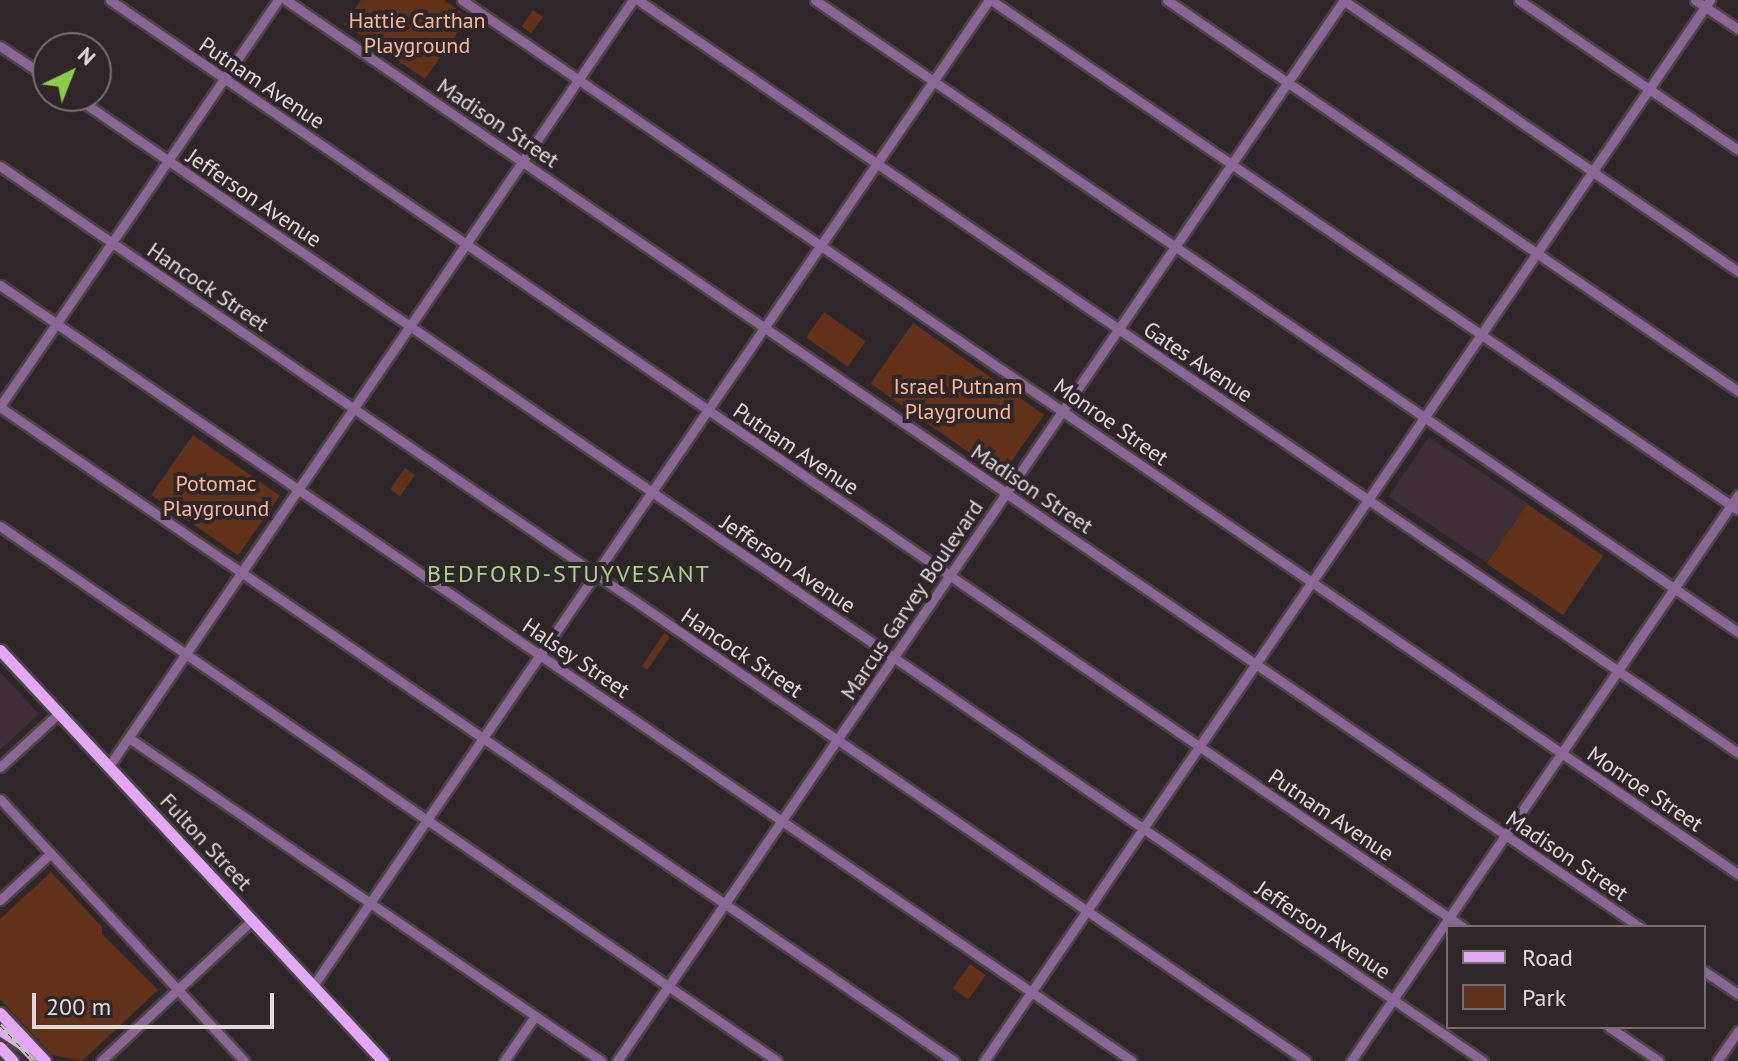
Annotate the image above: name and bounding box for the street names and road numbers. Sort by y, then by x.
street label: Putnam Avenue [194,31,330,135]
street label: Madison Street [432,73,564,173]
street label: Jefferson Avenue [181,143,327,253]
street label: Hancock Street [142,237,274,337]
street label: Gates Avenue [1138,316,1258,408]
street label: Monroe Street [1049,373,1173,471]
street label: Putnam Avenue [728,397,864,501]
street label: Madison Street [966,439,1098,539]
street label: Marcus Garvey Boulevard [835,495,989,705]
street label: Jefferson Avenue [715,509,861,619]
street label: Hancock Street [676,603,808,703]
street label: Halsey Street [517,612,635,704]
street label: Monroe Street [1582,741,1708,837]
street label: Putnam Avenue [1263,763,1399,867]
street label: Fulton Street [154,788,258,896]
street label: Madison Street [1501,806,1633,906]
street label: Jefferson Avenue [1250,875,1396,985]

